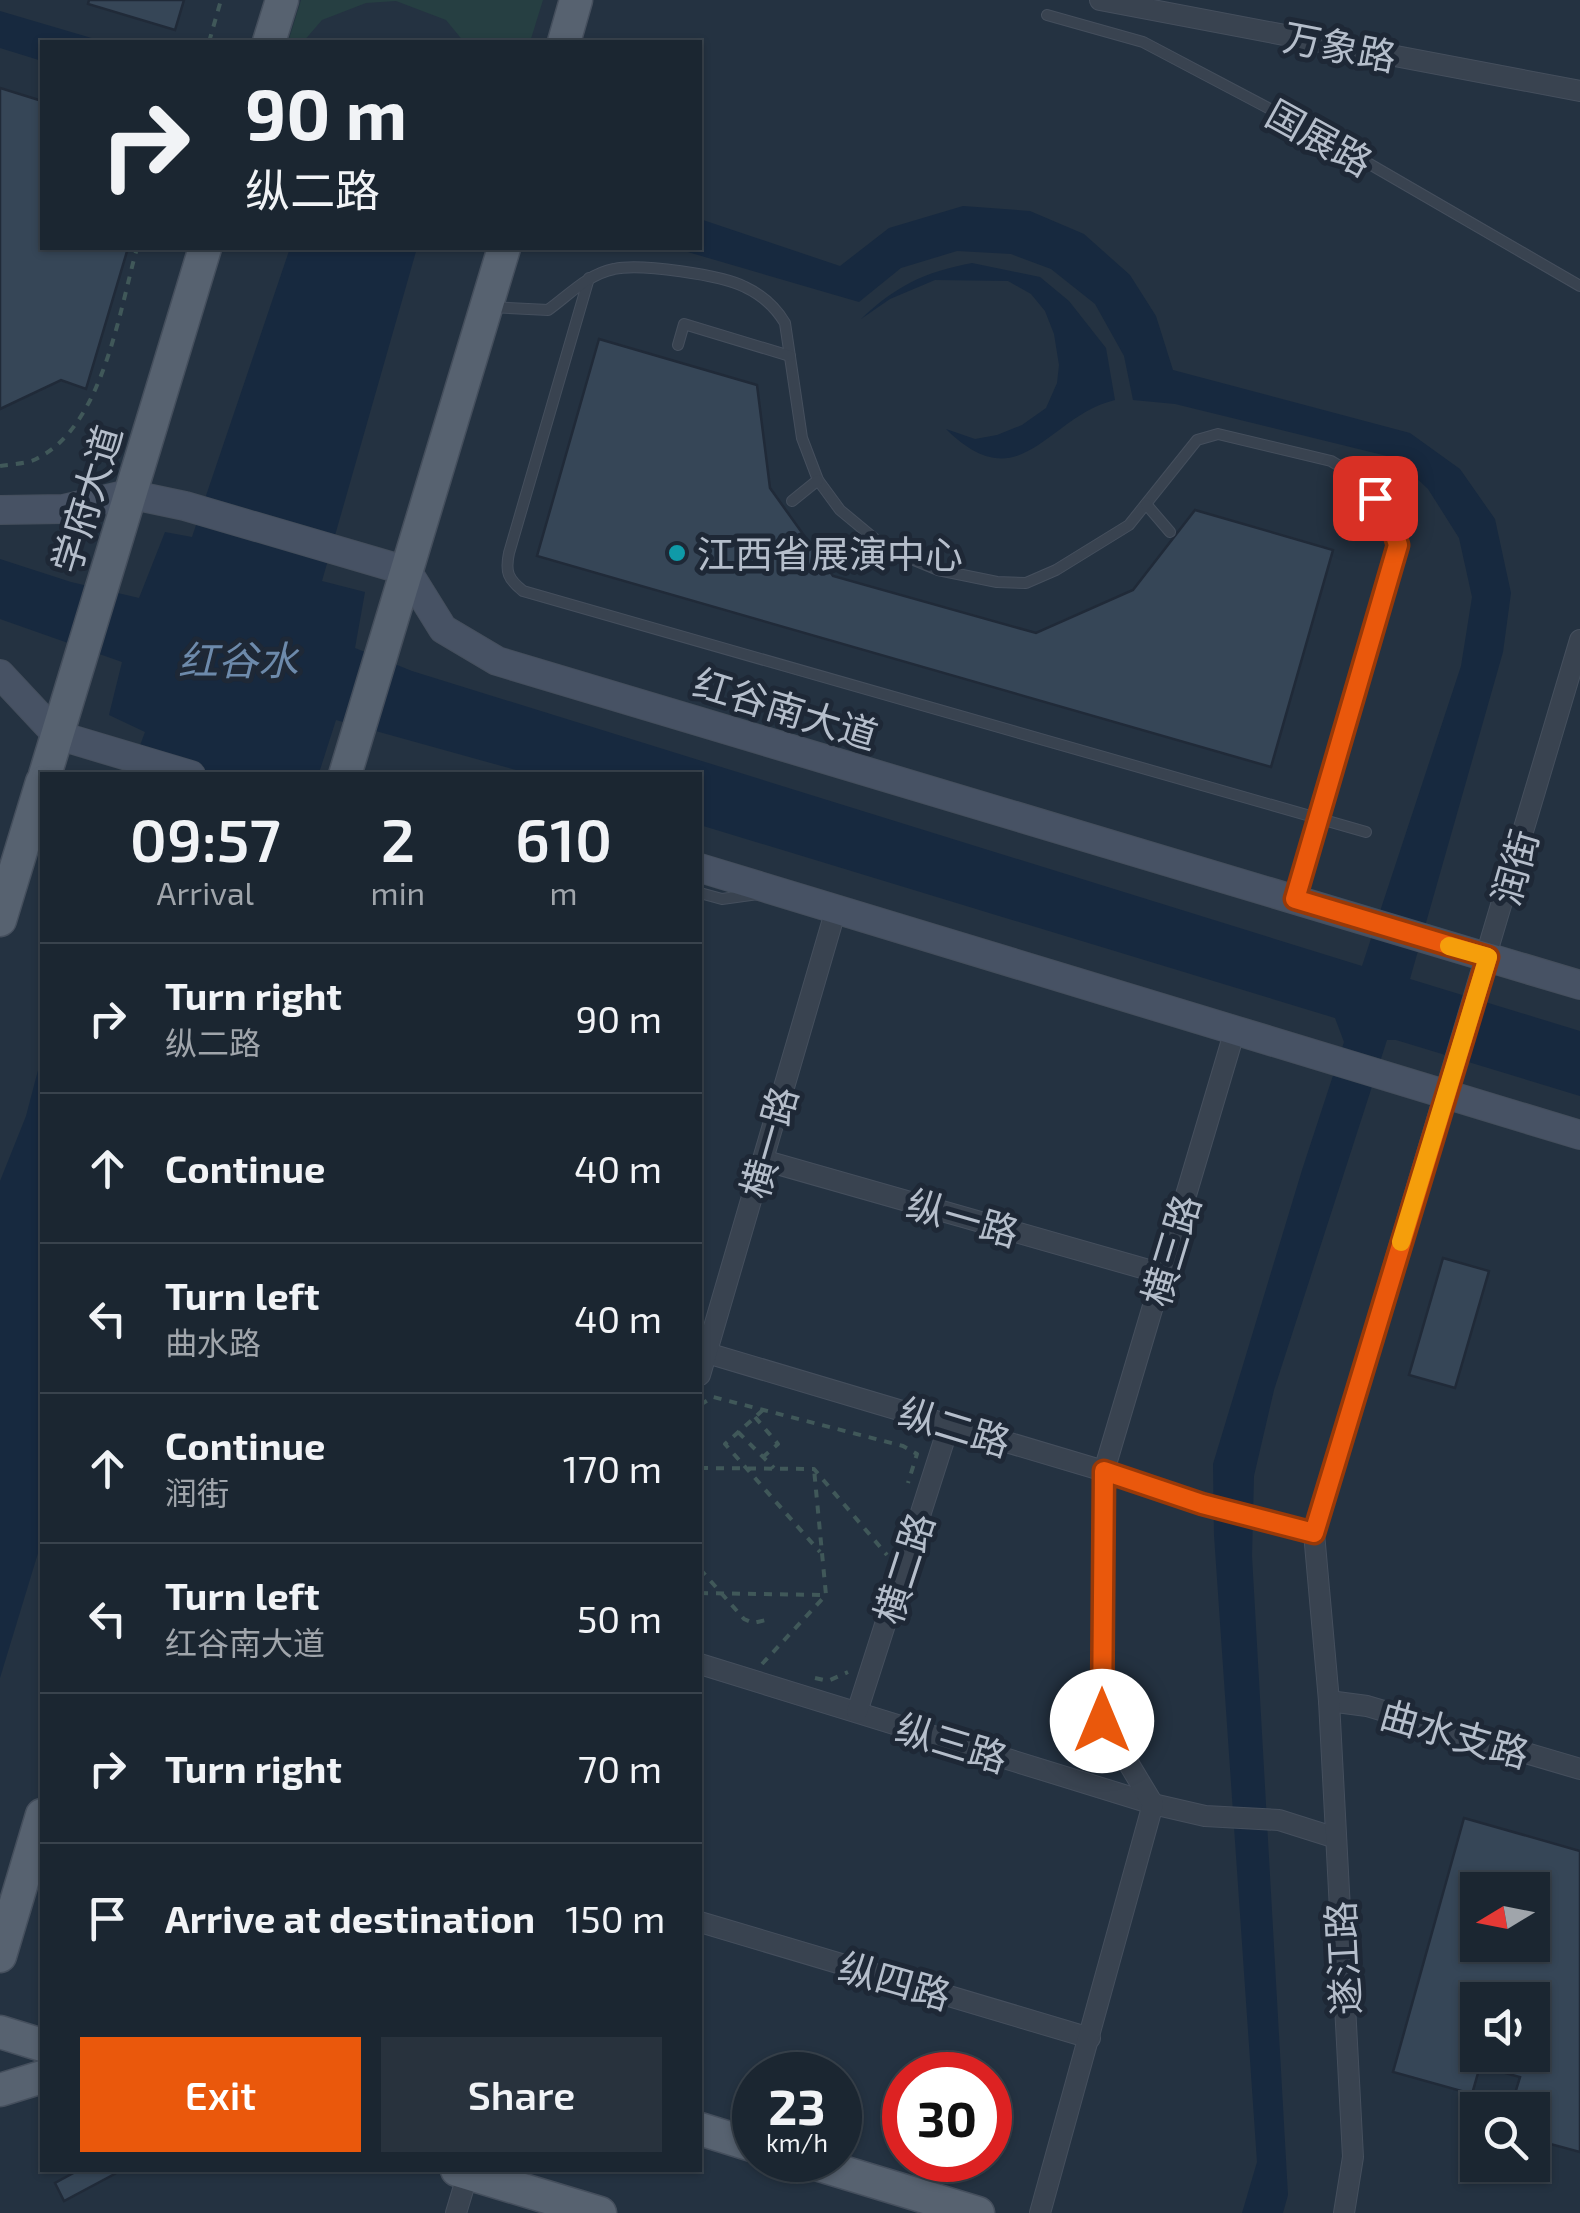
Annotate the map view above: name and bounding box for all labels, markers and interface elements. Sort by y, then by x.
street label: 万象路 [1280,13,1400,79]
text: 90 m [245,70,407,154]
icon: right [80,80,210,210]
street label: 国展路 [1259,89,1381,185]
text: 纵二路 [245,162,380,216]
street label: 学府大道 [42,420,130,578]
pin [1333,456,1418,541]
icon: arrive [1348,471,1403,526]
place label: 江西省展演中心 [697,530,963,576]
marker: 江西省展演中心 [666,542,688,564]
water label: 红谷水 [178,635,300,683]
street label: 红谷南大道 [688,658,884,758]
text: 09:57 [130,802,281,874]
text: 2 [381,802,415,874]
text: 610 [515,802,612,874]
street label: 润街 [1481,824,1547,910]
text: Arrival [157,873,254,911]
text: min [371,873,425,911]
text: m [550,873,578,911]
text: Turn right [165,972,342,1018]
icon: right [80,991,135,1046]
text: 90 m [576,995,662,1041]
text: 纵二路 [165,1023,261,1061]
street label: 横一路 [730,1081,806,1203]
icon: ahead [80,1141,135,1196]
text: Continue [165,1145,325,1191]
text: 40 m [574,1145,662,1191]
street label: 纵一路 [902,1179,1024,1255]
street label: 横三路 [1131,1189,1209,1311]
text: Turn left [165,1272,320,1318]
icon: left [80,1291,135,1346]
text: 40 m [574,1295,662,1341]
text: 曲水路 [165,1323,261,1361]
street label: 纵二路 [894,1387,1016,1465]
text: Continue [165,1422,325,1468]
icon: ahead [80,1441,135,1496]
text: 170 m [563,1445,662,1491]
text: 润街 [165,1473,229,1511]
street label: 横二路 [864,1507,942,1629]
text: Turn left [165,1572,320,1618]
icon: left [80,1591,135,1646]
text: 50 m [577,1595,662,1641]
text: 红谷南大道 [165,1623,325,1661]
position arrow [1050,1669,1154,1773]
street label: 曲水支路 [1376,1690,1534,1776]
street label: 纵三路 [891,1703,1013,1781]
icon: right [80,1741,135,1796]
text: Turn right [165,1745,342,1791]
text: 70 m [578,1745,662,1791]
north arrow [1460,1872,1550,1962]
map controls [1460,1872,1550,2182]
icon: arrive [80,1891,135,1946]
text: Arrive at destination [165,1895,535,1941]
text: 150 m [565,1895,665,1941]
street label: 遂江路 [1316,1900,1368,2016]
street label: 纵四路 [834,1942,956,2018]
button: sound [1460,1982,1550,2072]
button: Exit [80,2037,361,2152]
button: Share [381,2037,662,2152]
speed limit sign: 30 [882,2052,1012,2182]
text: 23 [768,2075,826,2135]
button: search [1460,2092,1550,2182]
text: km/h [766,2127,828,2157]

